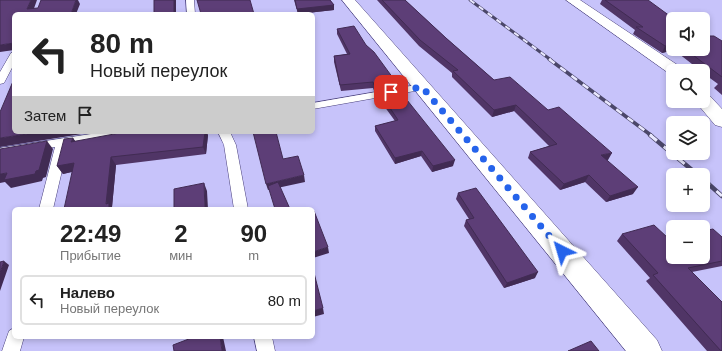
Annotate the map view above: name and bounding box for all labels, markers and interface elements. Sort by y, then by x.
map controls [666,12,710,264]
button: sound [666,12,710,56]
icon: left [24,28,76,80]
text: 80 m [90,28,154,59]
text: Новый переулок [90,61,227,81]
button: search [666,64,710,108]
pin [374,75,408,109]
icon: arrive [380,81,402,103]
icon: arrive [74,104,96,126]
text: Затем [24,107,66,124]
button: layers [666,116,710,160]
button: + [666,168,710,212]
text: 22:49 [60,220,121,247]
text: 2 [174,220,188,247]
text: 90 [240,220,267,247]
button: − [666,220,710,264]
position arrow [541,230,583,272]
text: Прибытие [60,248,121,263]
text: мин [169,248,193,263]
text: m [248,248,259,263]
text: Налево [60,284,115,301]
icon: left [26,289,48,311]
text: 80 m [268,292,301,309]
text: Новый переулок [60,301,159,316]

